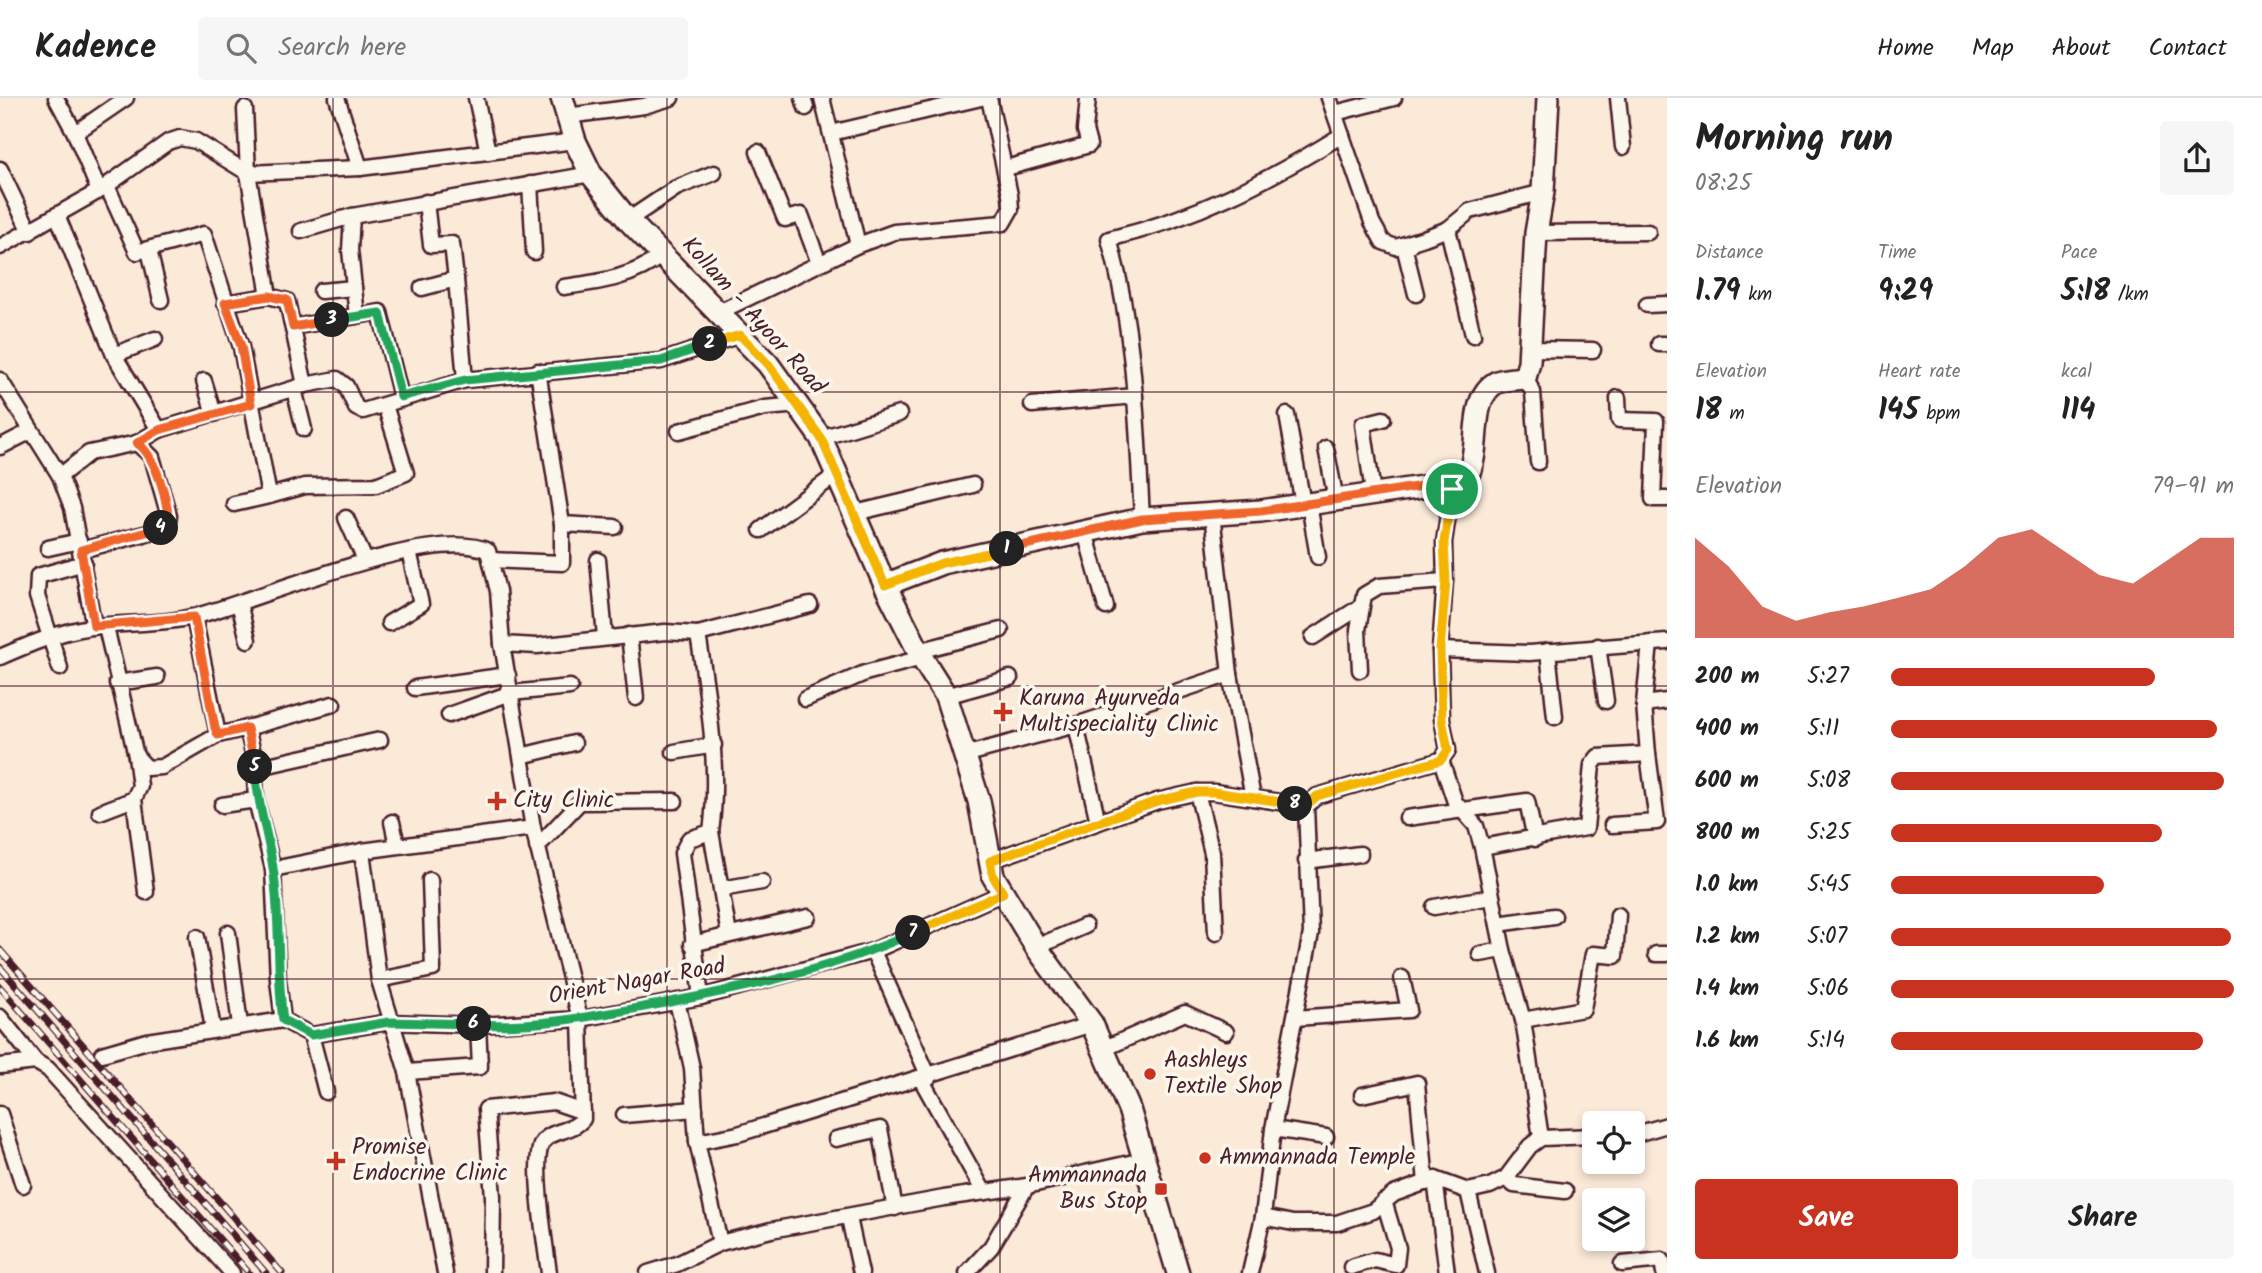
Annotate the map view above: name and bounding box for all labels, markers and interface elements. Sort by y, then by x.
search box [198,17,688,80]
text: Kadence [35,22,156,75]
text: Search here [278,27,406,69]
icon: search [222,29,260,67]
text: Home [1877,29,1934,68]
text: Map [1972,29,2014,68]
text: About [2052,29,2110,68]
text: Contact [2148,29,2227,68]
text: Morning run [1695,110,1893,170]
button: share [2160,121,2234,195]
text: 08:25 [1695,166,1752,202]
street label: Kollam - Ayoor Road [672,229,834,403]
text: Distance [1695,238,1763,268]
text: Time [1878,238,1916,268]
text: Pace [2061,238,2097,268]
text: 1.79 [1695,268,1741,316]
text: 9:29 [1878,268,1933,316]
text: 5:18 [2061,268,2110,316]
text: km [1741,280,1772,310]
text: /km [2110,280,2149,310]
pin: 3 [314,302,350,338]
text: 3 [326,304,337,334]
pin: 2 [692,327,728,362]
text: 2 [704,328,715,358]
text: Elevation [1695,357,1767,387]
text: Heart rate [1878,357,1961,387]
text: kcal [2061,357,2092,387]
text: 18 [1695,387,1722,435]
text: 145 [1878,387,1919,435]
text: 114 [2061,387,2095,435]
text: m [1722,399,1745,429]
text: bpm [1919,399,1960,429]
pin [1422,459,1482,519]
text: Elevation [1695,469,1782,505]
text: 79–91 m [2152,469,2234,505]
icon: arrive [1433,470,1471,508]
pin: 4 [144,510,178,546]
text: 4 [155,512,166,542]
pin: 1 [990,532,1024,566]
text: 1 [1004,533,1009,563]
text: 200 m [1695,659,1760,695]
text: 5:27 [1807,659,1849,695]
place label: Karuna Ayurveda Multispeciality Clinic [1019,681,1219,743]
marker: Karuna Ayurveda Multispeciality Clinic [993,702,1013,722]
text: 400 m [1695,711,1759,747]
text: 5:11 [1807,711,1839,747]
pin: 5 [238,750,272,784]
text: 5 [250,751,259,781]
text: 600 m [1695,763,1759,799]
text: 5:08 [1807,763,1850,799]
place label: City Clinic [513,783,614,819]
pin: 8 [1278,786,1312,822]
text: 8 [1289,788,1300,818]
marker: City Clinic [487,791,507,811]
text: 800 m [1695,815,1760,851]
text: 5:25 [1807,815,1851,851]
text: 1.0 km [1695,867,1758,903]
text: 5:45 [1807,867,1850,903]
pin: 7 [895,916,930,950]
text: 7 [908,917,917,947]
text: 1.2 km [1695,919,1760,955]
text: 5:07 [1807,919,1847,955]
street label: Orient Nagar Road [546,949,729,1015]
text: 1.4 km [1695,971,1759,1007]
text: 5:06 [1807,971,1849,1007]
pin: 6 [456,1006,491,1042]
text: 6 [468,1008,479,1038]
text: 1.6 km [1695,1023,1759,1059]
text: 5:14 [1807,1023,1845,1059]
place label: Aashleys Textile Shop [1164,1043,1282,1105]
marker: Aashleys Textile Shop [1142,1066,1158,1082]
map controls [1582,1111,1645,1251]
button: locate [1582,1111,1645,1174]
place label: Promise Endocrine Clinic [352,1130,508,1192]
place label: Ammannada Temple [1219,1140,1415,1176]
marker: Ammannada Temple [1197,1150,1213,1166]
marker: Promise Endocrine Clinic [326,1151,346,1171]
place label: Ammannada Bus Stop [1028,1158,1147,1220]
button: Save [1695,1179,1958,1259]
button: Share [1972,1179,2234,1259]
marker: Ammannada Bus Stop [1153,1181,1169,1197]
button: layers [1582,1188,1645,1251]

